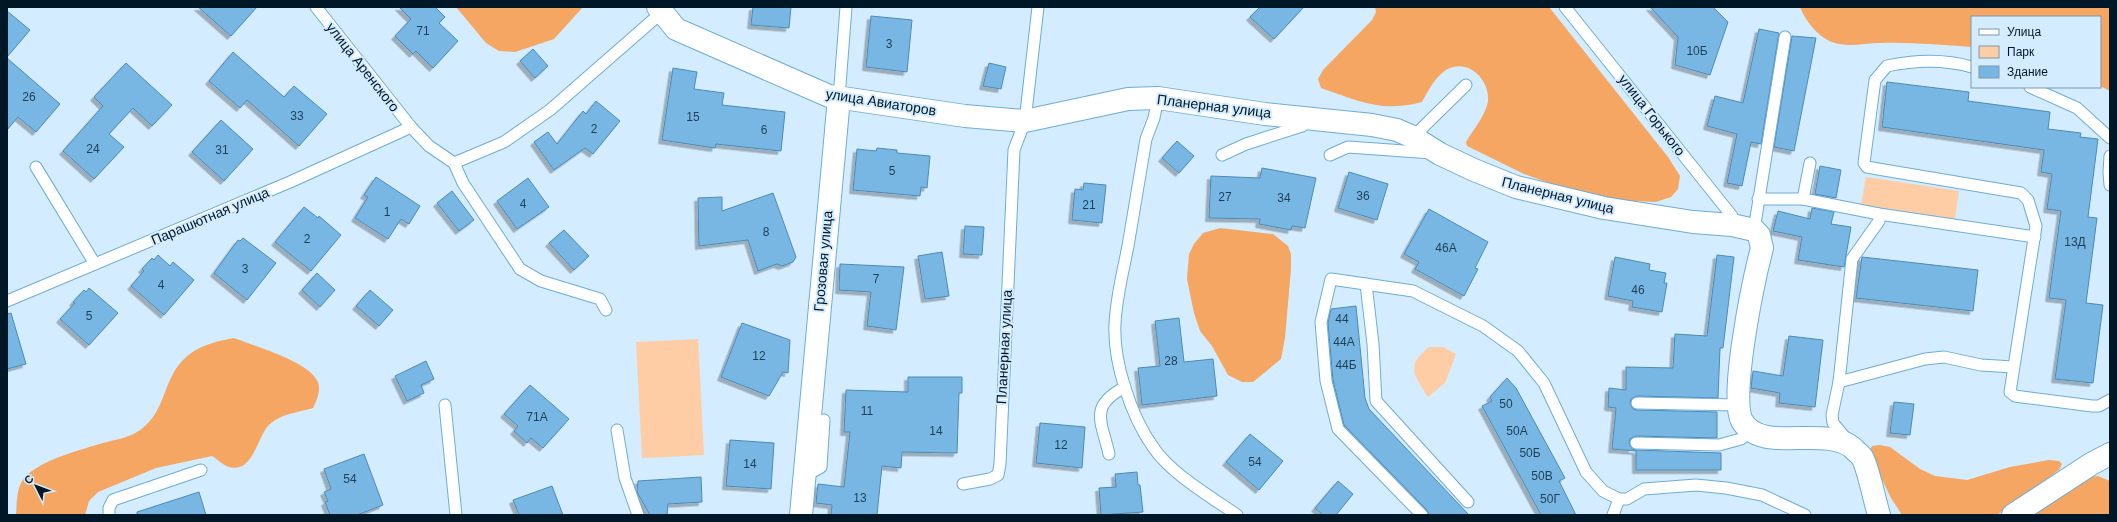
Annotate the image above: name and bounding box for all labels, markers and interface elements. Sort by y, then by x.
legend [1971,16,2101,88]
street label: улица Аренского [323,19,403,115]
house number: 71 [416,24,430,38]
text: Улица [2007,25,2041,39]
house number: 3 [886,37,893,51]
house number: 10Б [1686,44,1708,58]
text: Парк [2007,45,2035,59]
text: Здание [2007,65,2048,79]
street label: улица Горького [1615,71,1689,159]
street label: улица Авиаторов [825,85,937,119]
house number: 26 [22,90,36,104]
street label: Планерная улица [1156,91,1272,121]
house number: 33 [290,109,304,123]
house number: 15 [686,110,700,124]
house number: 2 [591,122,598,136]
house number: 6 [761,123,768,137]
house number: 24 [86,142,100,156]
house number: 31 [215,143,229,157]
house number: 5 [889,164,896,178]
street label: Планерная улица [1500,173,1616,217]
street label: Парашютная улица [149,184,272,248]
house number: 36 [1356,189,1370,203]
house number: 27 [1218,190,1232,204]
house number: 34 [1277,191,1291,205]
house number: 4 [520,197,527,211]
house number: 21 [1082,198,1096,212]
house number: 1 [384,205,391,219]
street label: Грозовая улица [811,210,835,312]
house number: 8 [763,225,770,239]
house number: 2 [304,232,311,246]
house number: 13Д [2064,235,2086,249]
house number: 46А [1435,241,1457,255]
house number: 3 [242,262,249,276]
house number: 7 [873,272,880,286]
house number: 4 [158,278,165,292]
house number: 46 [1631,283,1645,297]
street label: Планерная улица [993,289,1015,405]
house number: 5 [86,309,93,323]
house number: 44 [1335,312,1349,326]
house number: 44А [1333,335,1355,349]
house number: 12 [752,349,766,363]
house number: 28 [1164,354,1178,368]
house number: 44Б [1335,358,1357,372]
house number: 50 [1499,397,1513,411]
house number: 11 [861,404,874,418]
house number: 71А [526,410,548,424]
house number: 14 [929,424,943,438]
house number: 50А [1506,424,1528,438]
house number: 12 [1054,438,1068,452]
house number: 50Б [1519,446,1541,460]
house number: 54 [1248,455,1262,469]
house number: 14 [743,457,757,471]
north arrow [16,466,56,506]
house number: 50В [1531,469,1553,483]
text: С [21,472,36,486]
house number: 54 [343,472,357,486]
house number: 13 [853,491,867,505]
house number: 50Г [1540,492,1560,506]

